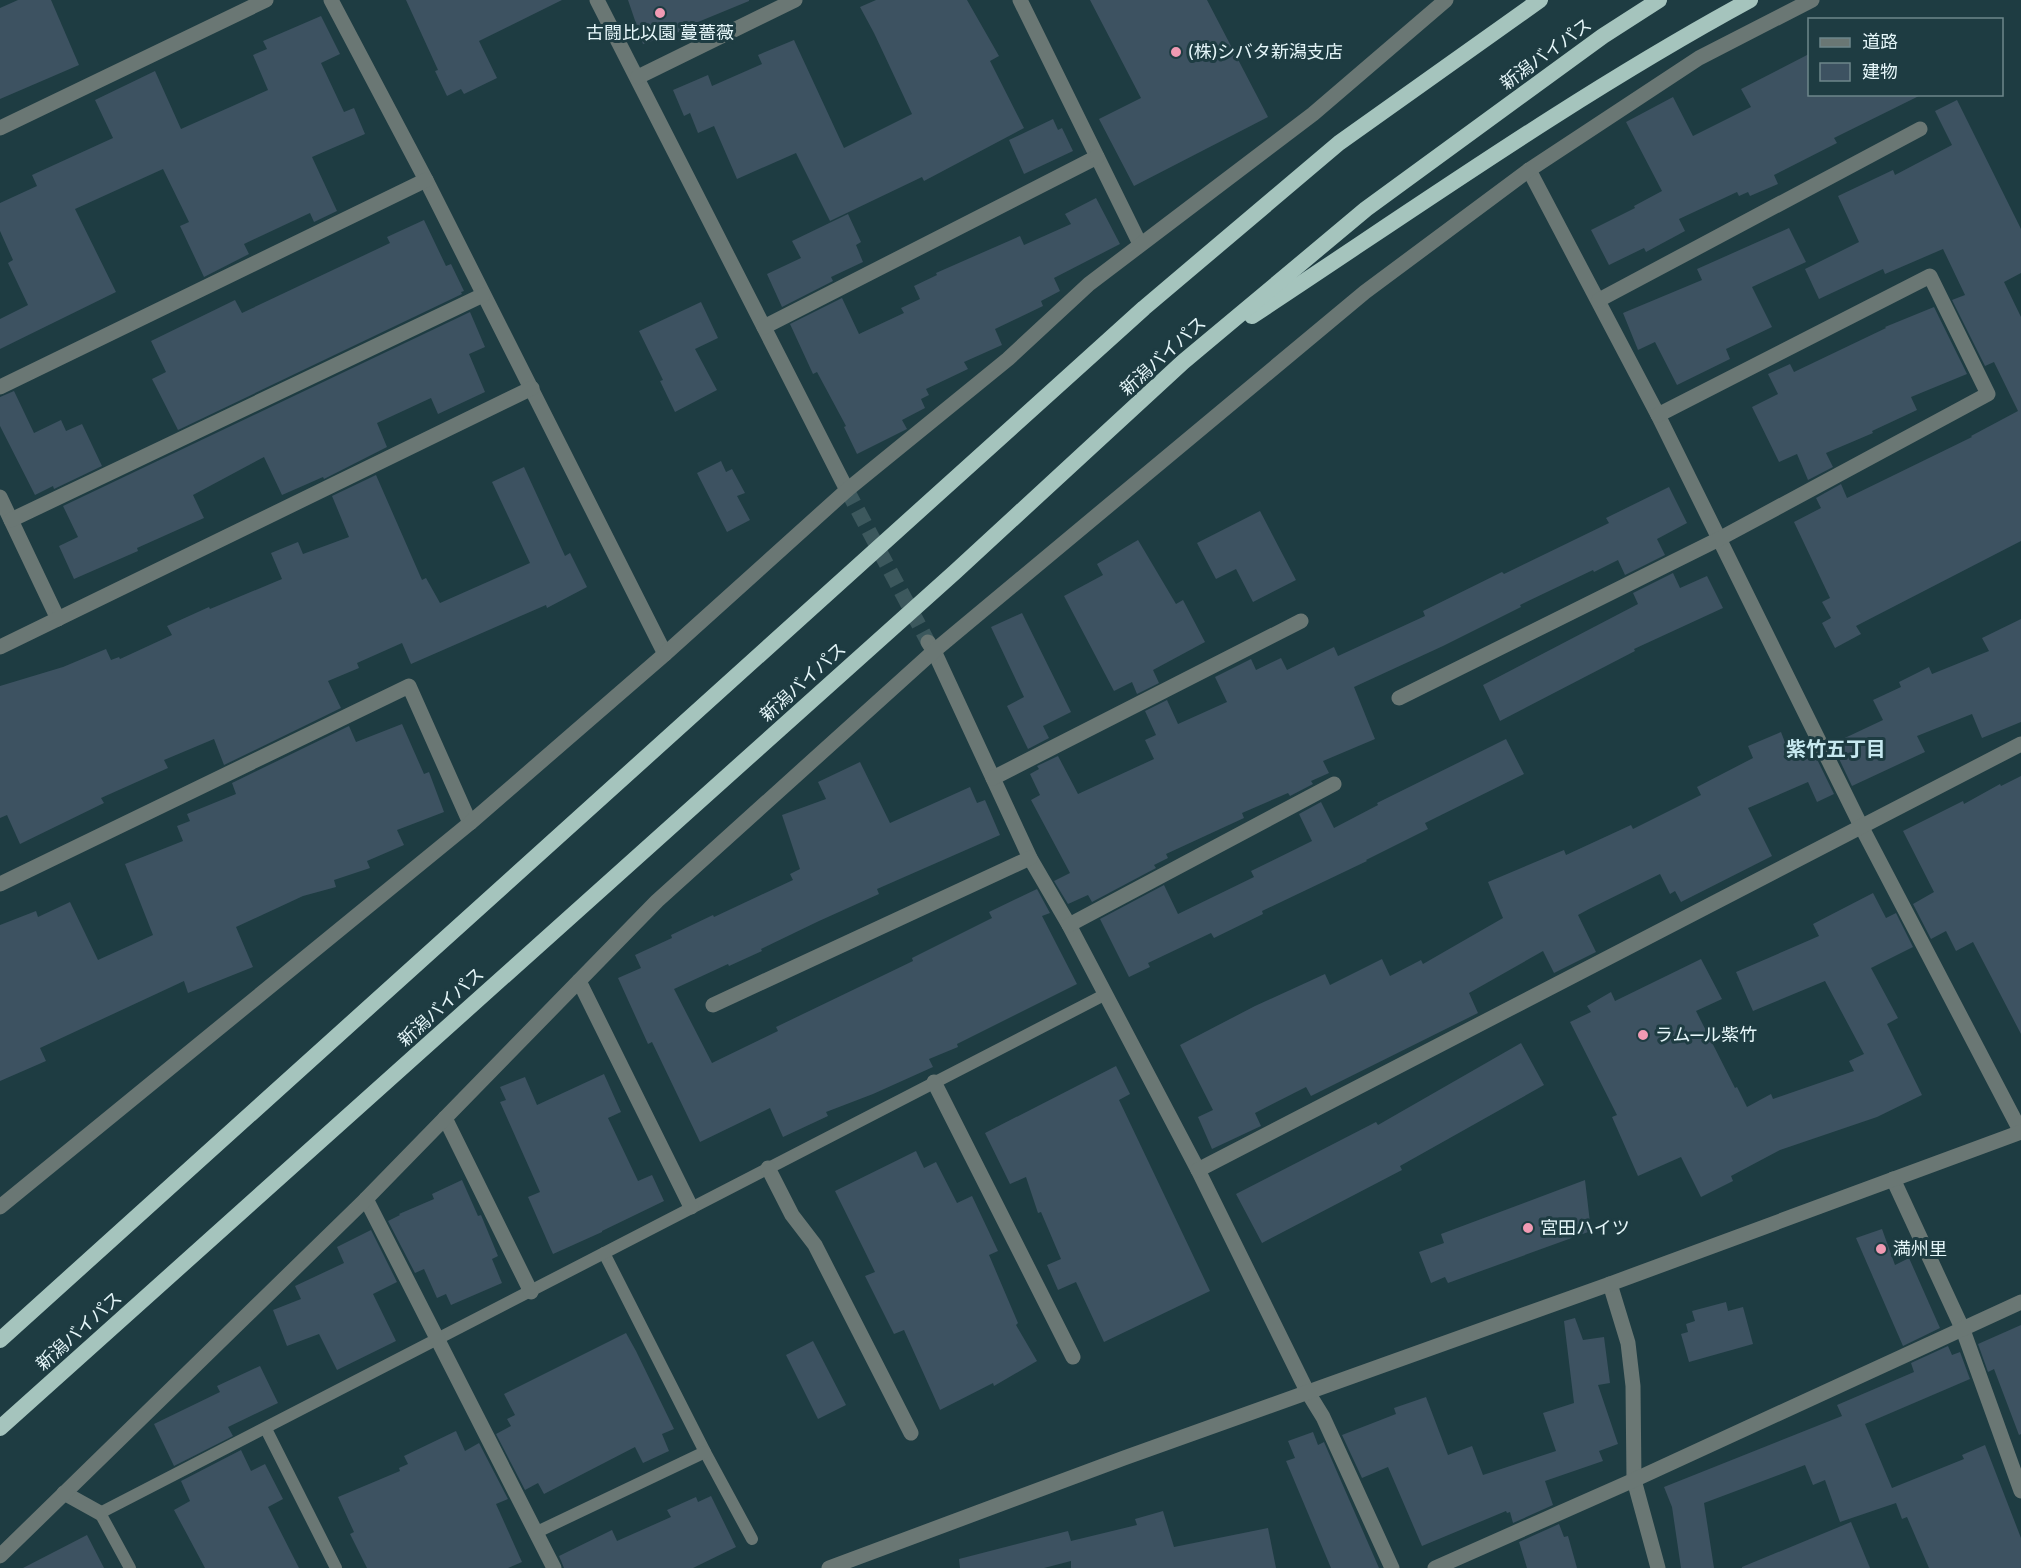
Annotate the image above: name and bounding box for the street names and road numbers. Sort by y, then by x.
street label: 新潟バイパス [1496,13,1596,95]
street label: 新潟バイパス [1116,312,1210,400]
street label: 新潟バイパス [756,638,850,726]
street label: 新潟バイパス [394,963,488,1051]
street label: 新潟バイパス [32,1287,126,1375]

